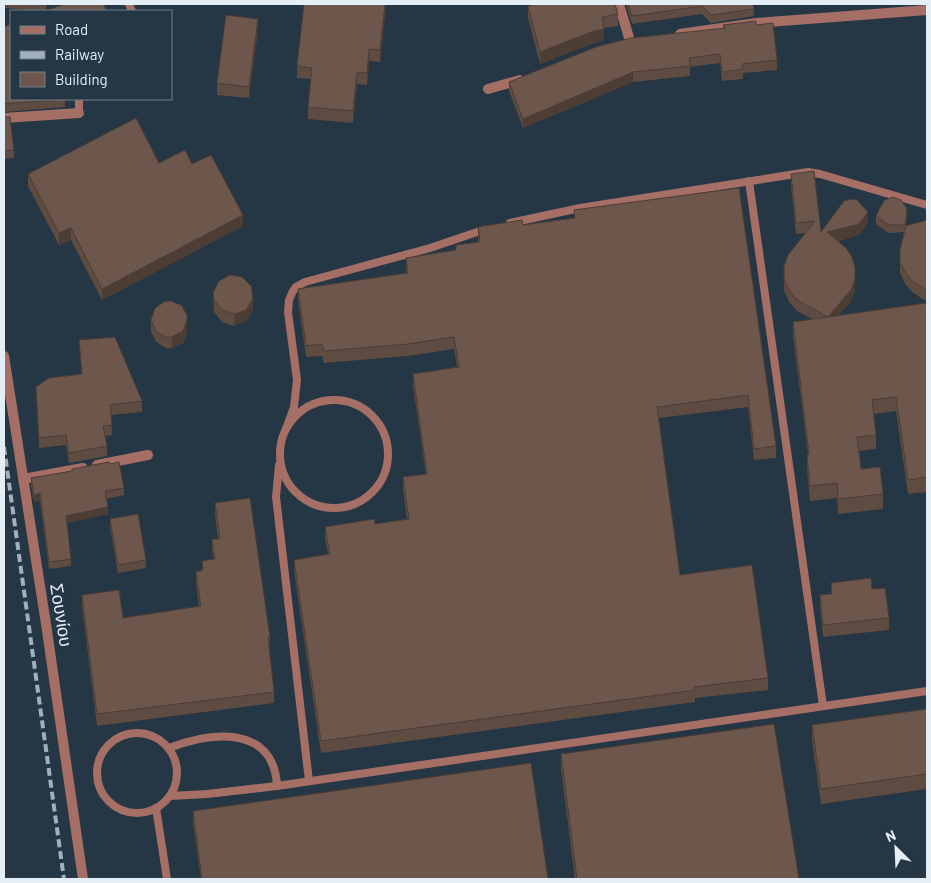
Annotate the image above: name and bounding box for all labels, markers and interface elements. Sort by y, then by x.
legend [10,10,172,100]
text: Road [55,20,88,38]
text: Railway [55,45,104,63]
text: Building [55,70,108,88]
street label: Σουνίου [46,582,78,648]
north arrow [871,823,921,873]
text: N [883,826,898,845]

